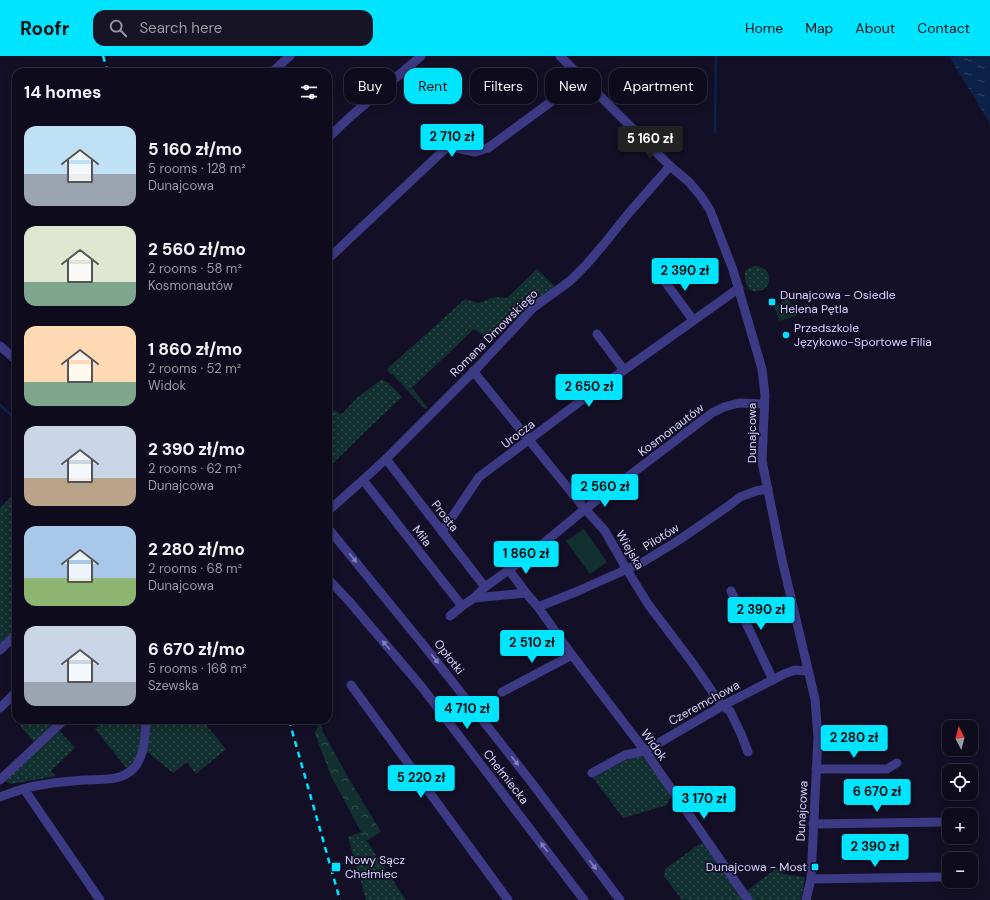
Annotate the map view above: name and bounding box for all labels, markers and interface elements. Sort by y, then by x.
search box [93,10,373,46]
text: Roofr [20,16,69,41]
icon: search [107,17,129,39]
text: Search here [139,18,222,38]
text: Home [745,19,783,37]
text: Map [805,19,833,37]
text: About [855,19,895,37]
text: Contact [917,19,970,37]
chip: Buy [344,68,396,104]
chip: Rent [404,68,462,104]
chip: Filters [470,68,537,104]
chip: New [545,68,601,104]
chip: Apartment [609,68,707,104]
text: 14 homes [24,81,101,103]
icon: filters [298,81,320,103]
pin: 2 710 zł [411,124,493,158]
pin: 5 160 zł [609,126,691,160]
text: 2 710 zł [430,128,474,145]
text: 5 160 zł [627,130,673,147]
text: 5 160 zł/mo [148,138,242,160]
icon: home [56,142,104,190]
text: 5 rooms · 128 m² [148,160,246,177]
text: Dunajcowa [148,177,214,194]
text: 2 560 zł/mo [148,238,246,260]
icon: home [56,242,104,290]
pin: 2 390 zł [644,258,726,292]
text: 2 rooms · 58 m² [148,260,242,277]
text: 2 390 zł [661,262,709,279]
text: Kosmonautów [148,277,233,294]
street label: Romana Dmowskiego [447,286,541,380]
place label: Dunajcowa - Osiedle Helena Pętla [780,287,896,317]
marker: Dunajcowa - Osiedle Helena Pętla [767,297,777,307]
place label: Przedszkole Językowo-Sportowe Filia [794,320,932,350]
marker: Przedszkole Językowo-Sportowe Filia [781,330,791,340]
text: 1 860 zł/mo [148,338,242,360]
icon: home [56,342,104,390]
text: 2 rooms · 52 m² [148,360,241,377]
pin: 2 650 zł [548,374,630,408]
text: Widok [148,377,186,394]
text: 2 650 zł [564,378,614,395]
street label: Kosmonautów [635,400,707,460]
street label: Dunajcowa [744,403,760,463]
street label: Urocza [498,416,538,452]
text: 2 390 zł/mo [148,438,245,460]
icon: home [56,442,104,490]
text: 2 rooms · 62 m² [148,460,241,477]
pin: 2 560 zł [564,474,646,508]
text: Dunajcowa [148,477,214,494]
text: 2 560 zł [580,478,630,495]
street label: Prosta [428,497,462,535]
street label: Pilotów [640,520,682,554]
street label: Miła [409,522,435,550]
street label: Wiejska [612,527,648,573]
text: 2 280 zł/mo [148,538,245,560]
pin: 1 860 zł [485,541,567,575]
icon: home [56,542,104,590]
text: 1 860 zł [503,545,549,562]
one-way arrow [348,553,357,563]
text: 2 rooms · 68 m² [148,560,242,577]
text: Dunajcowa [148,577,214,594]
pin: 2 390 zł [720,597,802,631]
text: 2 390 zł [737,601,785,618]
pin: 2 510 zł [491,630,573,664]
text: 2 510 zł [509,634,555,651]
street label: Opłotki [430,636,468,678]
text: 6 670 zł/mo [148,638,245,660]
one-way arrow [382,639,391,650]
icon: home [56,642,104,690]
one-way arrow [430,653,439,664]
text: 5 rooms · 168 m² [148,660,246,677]
text: Szewska [148,677,199,694]
street label: Czeremchowa [666,677,742,729]
pin: 4 710 zł [426,696,508,730]
text: 4 710 zł [444,700,490,717]
north arrow [942,720,978,756]
map controls [942,720,978,888]
pin: 2 280 zł [813,725,895,759]
street label: Widok [637,726,671,764]
text: 2 280 zł [830,729,878,746]
street label: Chełmiecka [480,746,532,808]
one-way arrow [510,756,519,767]
button: locate [942,764,978,800]
pin: 5 220 zł [380,765,462,799]
text: 5 220 zł [397,769,445,786]
pin: 6 670 zł [836,779,918,813]
street label: Dunajcowa [792,780,812,842]
text: 6 670 zł [853,783,901,800]
pin: 3 170 zł [663,786,745,820]
text: 3 170 zł [682,790,726,807]
button: + [942,808,978,844]
pin: 2 390 zł [834,834,916,868]
text: 2 390 zł [851,838,899,855]
one-way arrow [539,841,548,852]
place label: Nowy Sącz Chełmiec [345,852,405,882]
button: − [942,852,978,888]
one-way arrow [589,859,598,870]
place label: Dunajcowa - Most [706,859,807,875]
marker: Nowy Sącz Chełmiec [330,861,342,873]
marker: Dunajcowa - Most [810,862,820,872]

